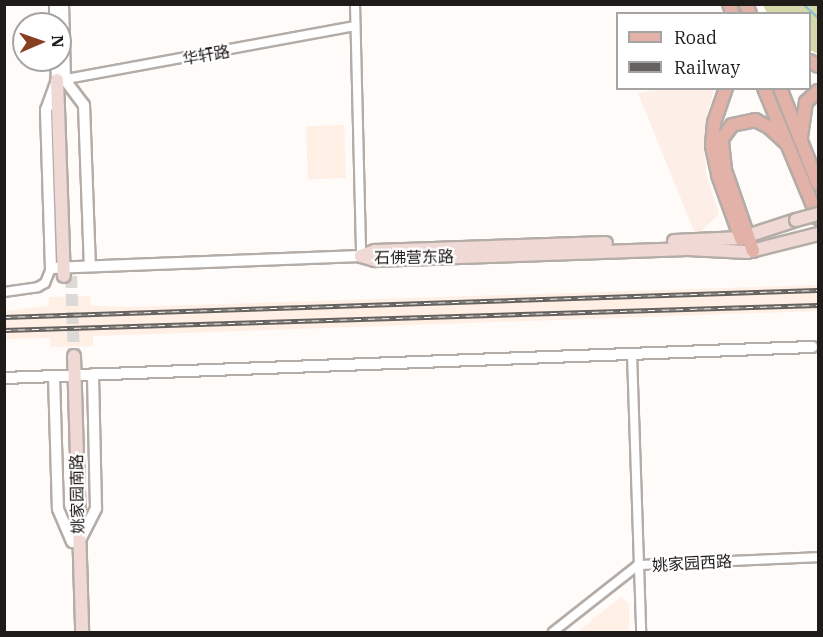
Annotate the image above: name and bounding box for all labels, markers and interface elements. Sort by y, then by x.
north arrow [12,12,72,72]
legend [616,12,811,90]
text: Road [674,26,717,49]
text: N [48,35,68,48]
street label: 华轩路 [181,41,231,69]
text: Railway [674,56,740,79]
street label: 石佛营东路 [374,247,454,267]
street label: 姚家园南路 [67,454,87,534]
street label: 姚家园西路 [652,551,732,575]

